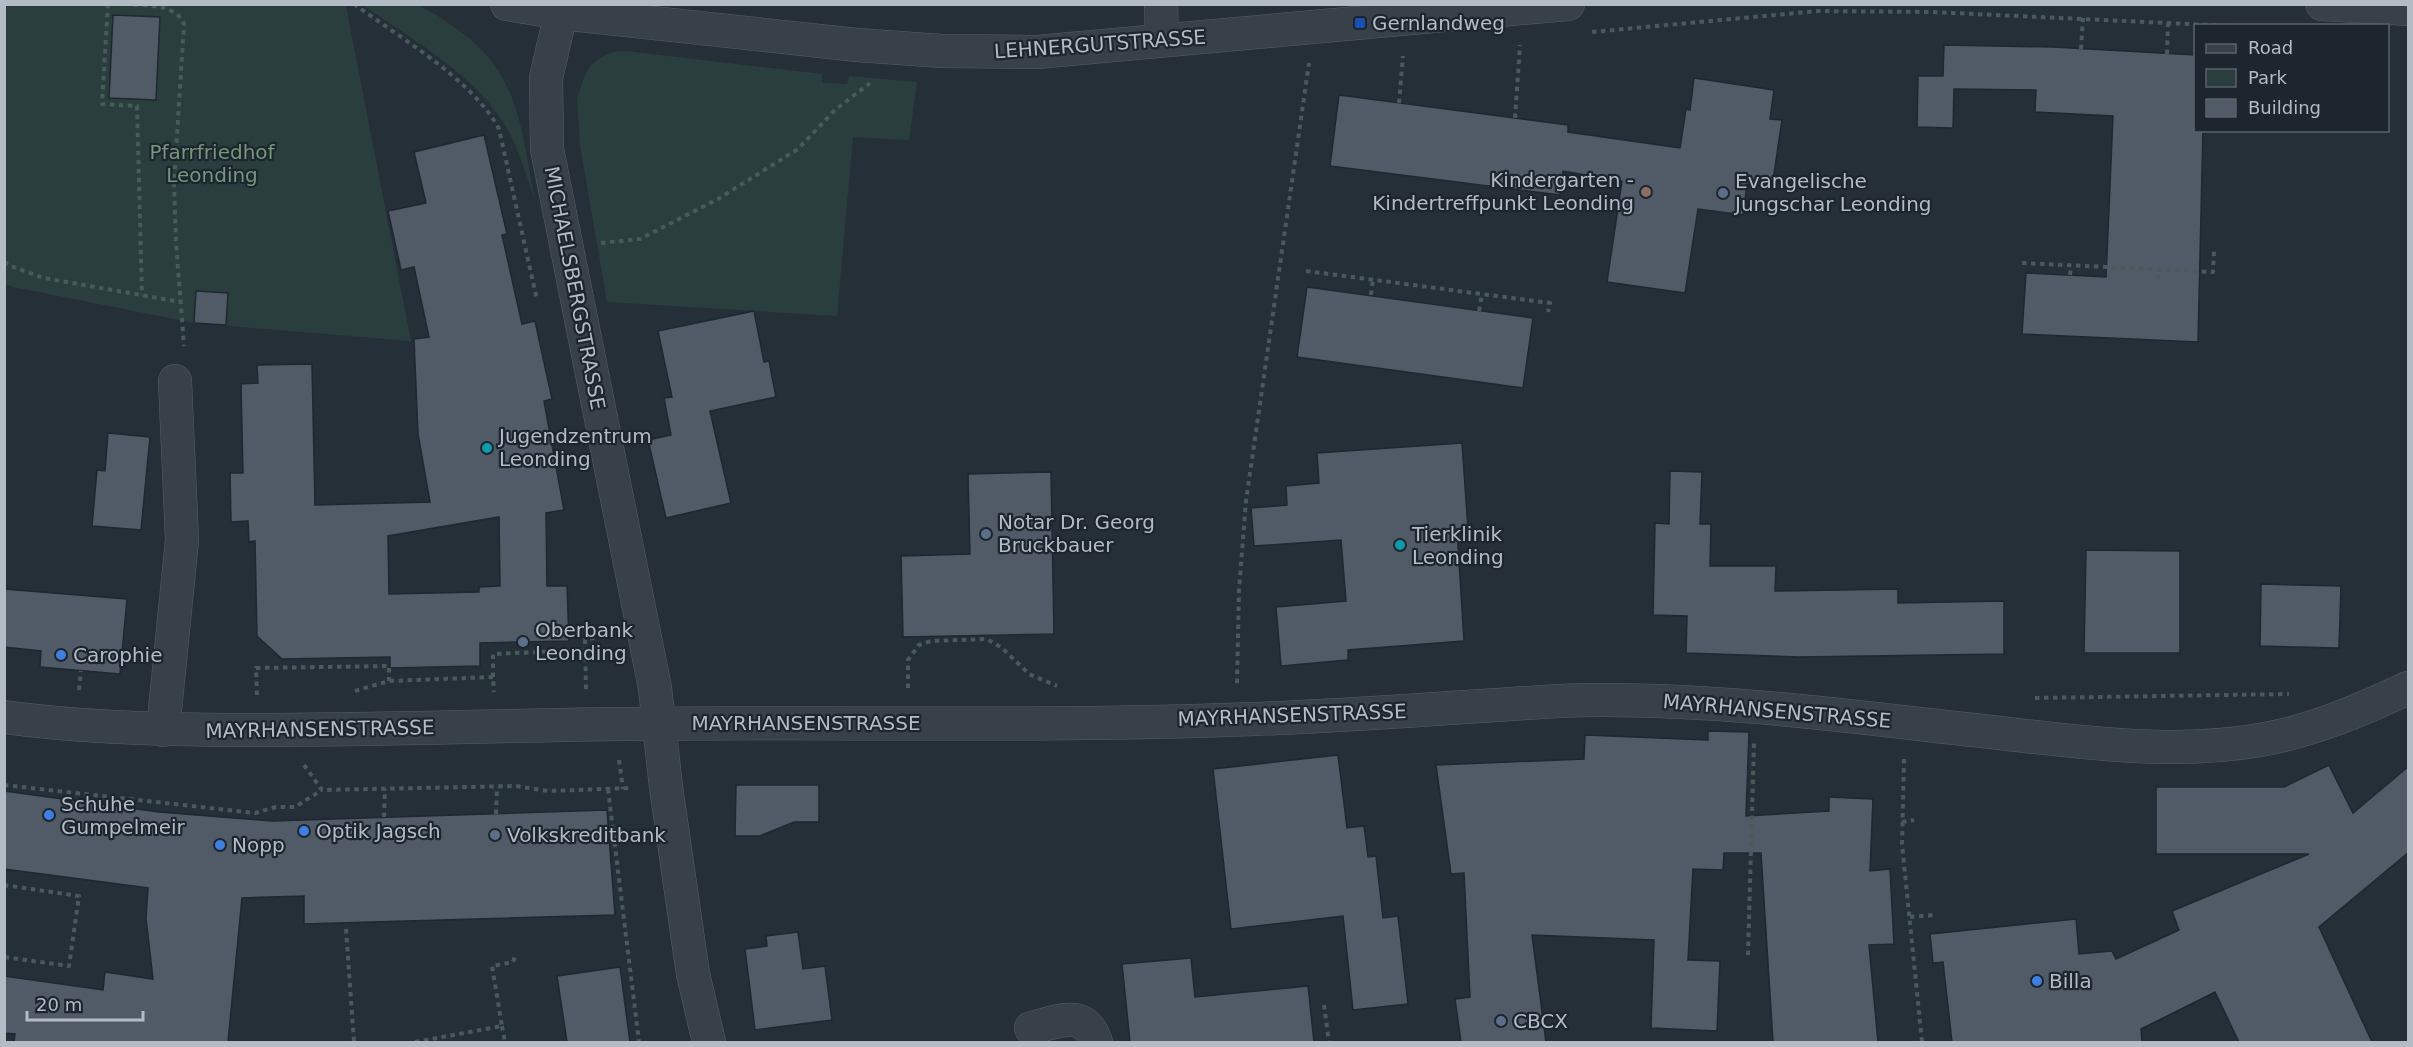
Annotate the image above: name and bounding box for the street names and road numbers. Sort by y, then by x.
street label: LEHNERGUTSTRASSE [993,25,1207,63]
street label: MICHAELSBERGSTRASSE [540,164,610,412]
street label: MAYRHANSENSTRASSE [1662,689,1892,733]
street label: MAYRHANSENSTRASSE [1177,699,1407,731]
street label: MAYRHANSENSTRASSE [691,711,921,735]
street label: MAYRHANSENSTRASSE [205,715,435,743]

